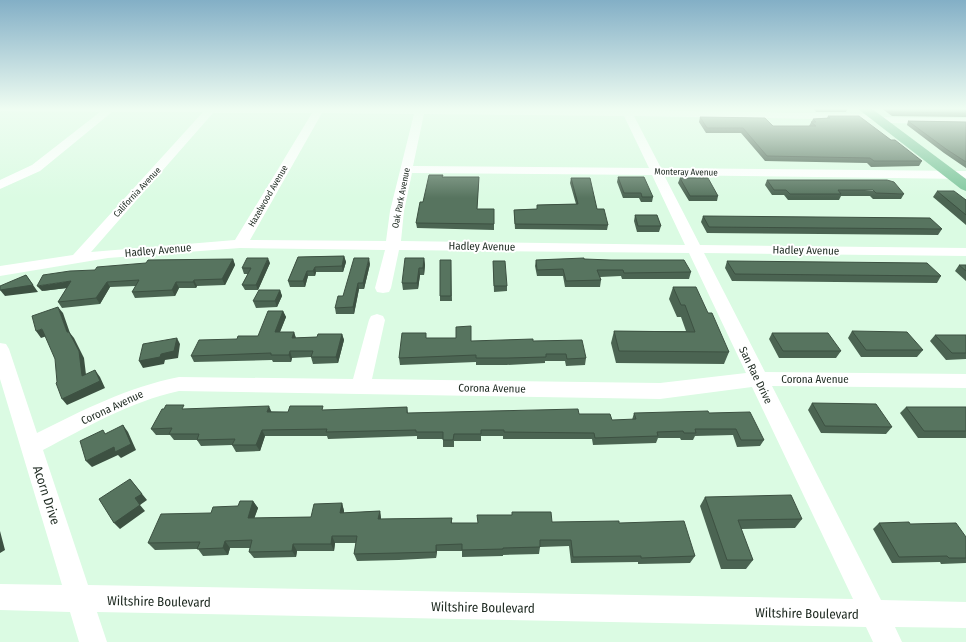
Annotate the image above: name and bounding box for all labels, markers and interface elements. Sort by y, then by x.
street label: Hazelwood Avenue [246,163,290,229]
street label: California Avenue [111,165,163,219]
street label: Oak Park Avenue [390,166,412,229]
street label: Monteray Avenue [654,166,718,178]
street label: Hadley Avenue [449,239,515,254]
street label: Hadley Avenue [124,241,192,260]
street label: Hadley Avenue [773,243,839,258]
street label: San Rae Drive [736,345,775,406]
street label: Corona Avenue [781,373,849,386]
street label: Corona Avenue [458,381,526,396]
street label: Corona Avenue [79,387,145,428]
street label: Acorn Drive [30,464,63,526]
street label: Wiltshire Boulevard [107,593,211,610]
street label: Wiltshire Boulevard [431,599,535,616]
street label: Wiltshire Boulevard [755,605,859,622]

